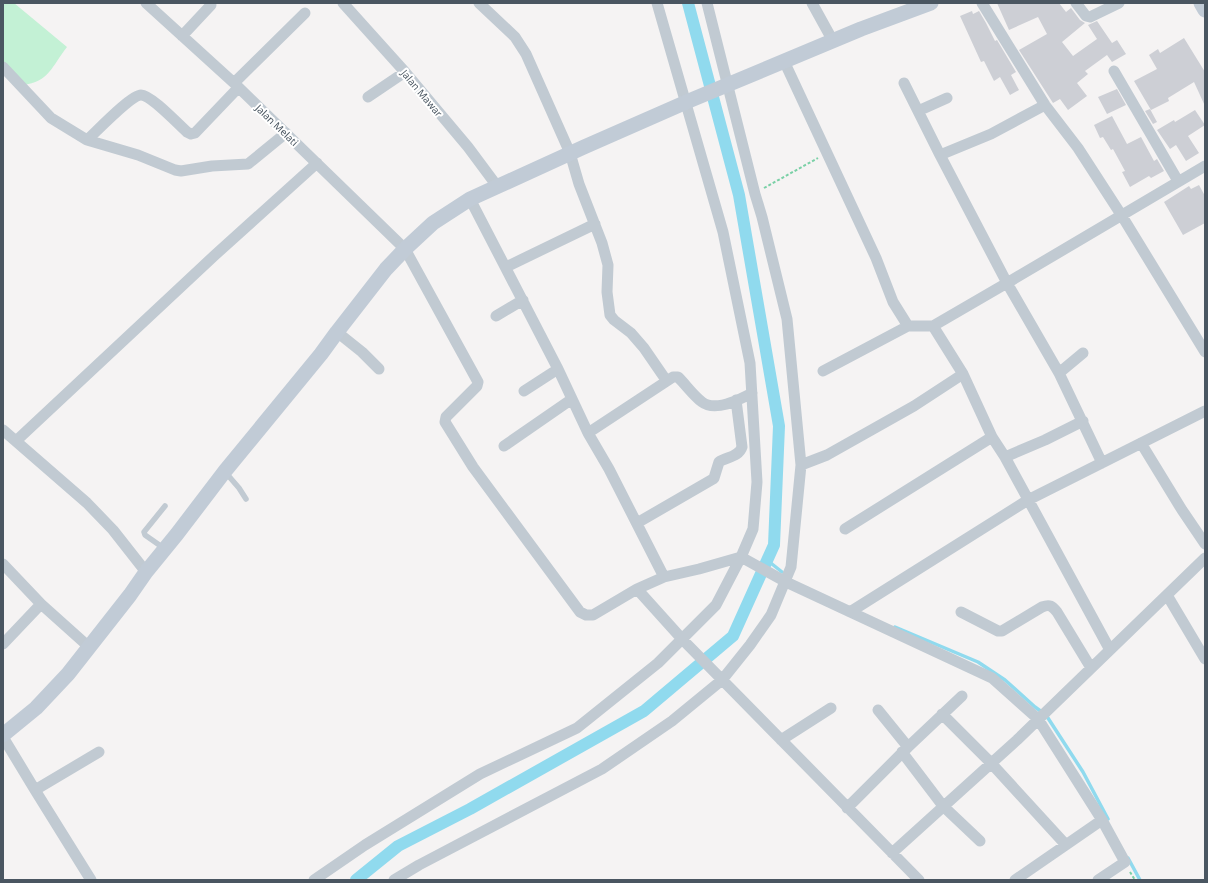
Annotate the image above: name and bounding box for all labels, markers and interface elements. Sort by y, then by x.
street label: Jalan Mawar [397,66,446,120]
street label: Jalan Melati [252,100,301,149]

